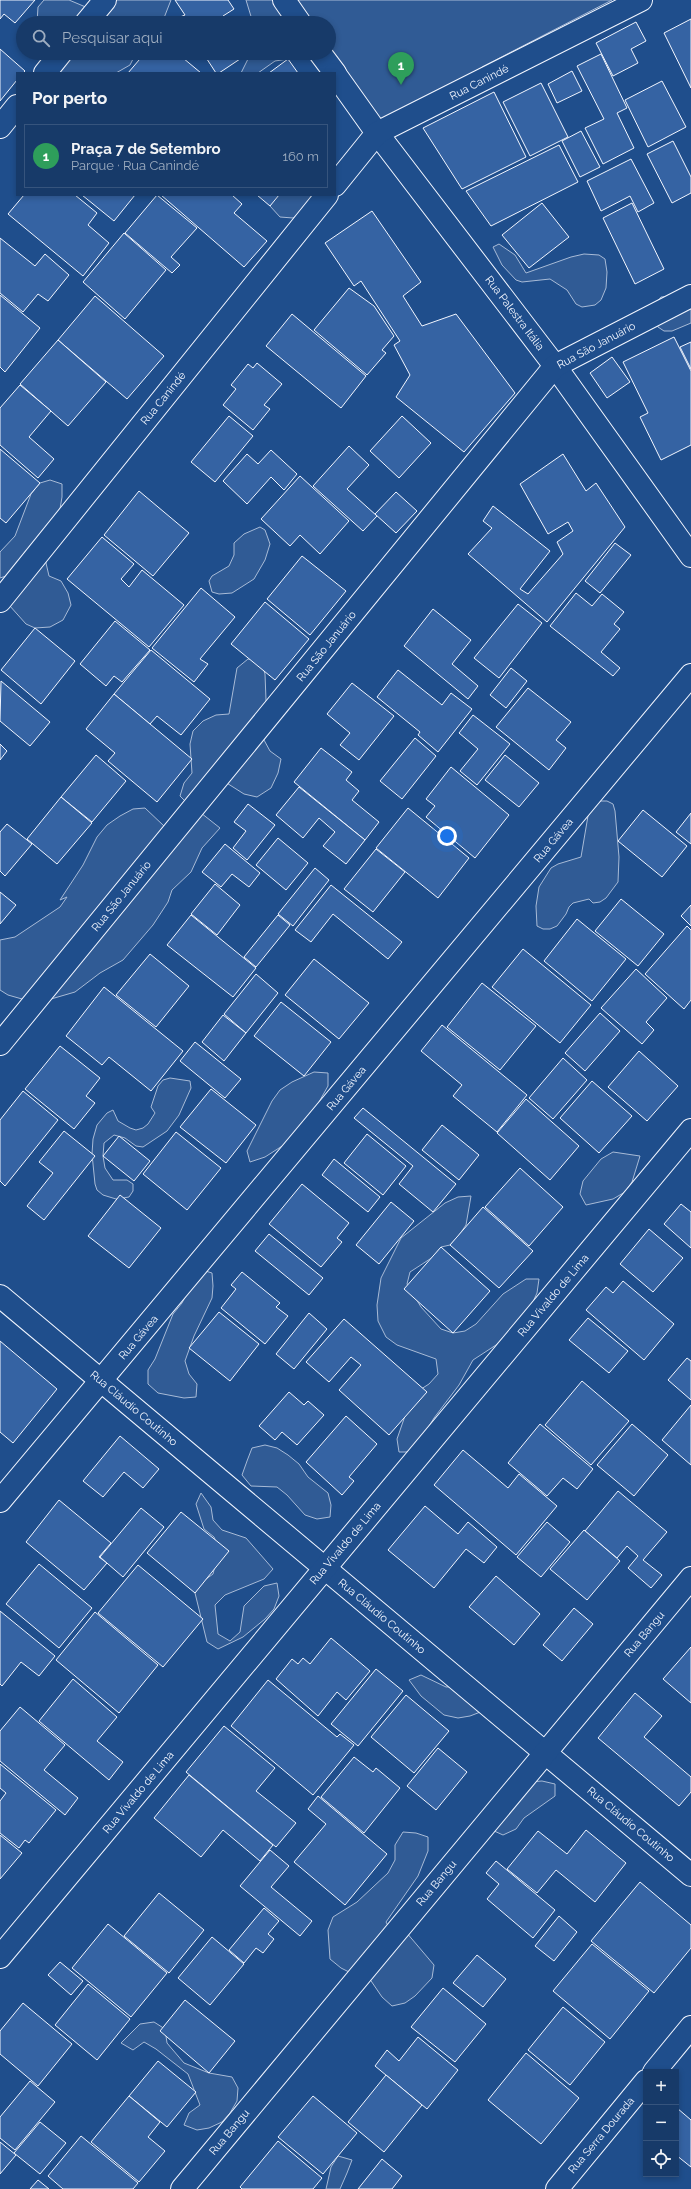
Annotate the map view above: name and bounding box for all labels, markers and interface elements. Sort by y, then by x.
search box [16,16,336,60]
icon: search [30,27,52,49]
text: Pesquisar aqui [62,29,162,47]
pin: 1 [388,52,414,85]
street label: Rua Canindé [448,62,511,103]
text: Por perto [32,88,107,108]
text: Praça 7 de Setembro [71,140,221,158]
text: 1 [43,149,49,164]
text: 160 m [282,149,319,164]
text: Parque · Rua Canindé [71,158,199,173]
street label: Rua Palestra Itália [482,273,547,353]
street label: Rua São Januário [555,319,638,372]
street label: Rua Canindé [138,369,189,427]
street label: Rua São Januário [294,608,359,684]
street label: Rua Gávea [531,815,576,865]
your location [437,826,457,846]
street label: Rua São Januário [89,858,154,934]
street label: Rua Gávea [324,1063,369,1113]
street label: Rua Vivaldo de Lima [515,1251,592,1339]
street label: Rua Gávea [116,1312,161,1362]
street label: Rua Cláudio Coutinho [87,1368,180,1449]
street label: Rua Vivaldo de Lima [307,1499,384,1587]
street label: Rua Cláudio Coutinho [335,1576,428,1657]
street label: Rua Bangu [622,1609,667,1660]
street label: Rua Vivaldo de Lima [100,1748,177,1836]
street label: Rua Cláudio Coutinho [584,1784,677,1865]
street label: Rua Bangu [414,1858,459,1909]
map controls [643,2069,679,2177]
button: + [643,2069,679,2105]
street label: Rua Serra Dourada [566,2094,637,2176]
button: − [643,2105,679,2141]
street label: Rua Bangu [207,2107,252,2158]
button: locate [643,2141,679,2177]

